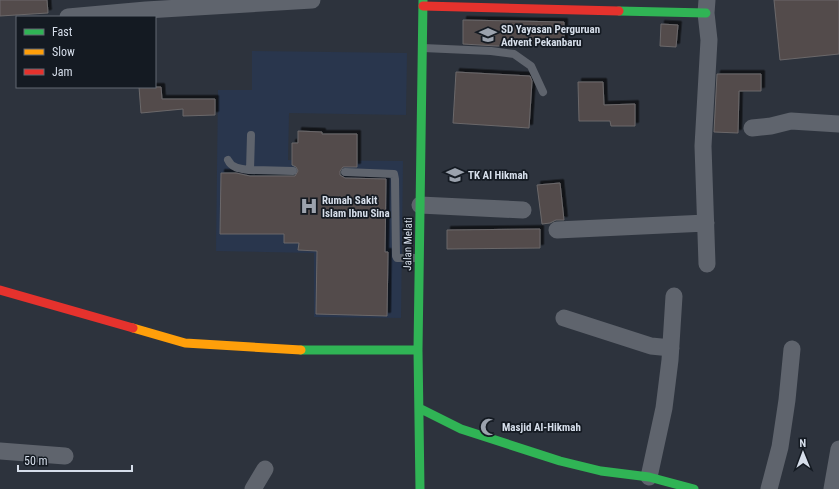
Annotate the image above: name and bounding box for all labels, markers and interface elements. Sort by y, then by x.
legend [16,16,156,88]
place label: SD Yayasan Perguruan Advent Pekanbaru [501,23,600,49]
text: Fast [52,25,73,39]
school or university icon: SD Yayasan Perguruan Advent Pekanbaru [478,25,498,45]
text: Slow [52,45,75,59]
text: Jam [52,65,73,79]
school or university icon: TK Al Hikmah [445,165,465,185]
place label: TK Al Hikmah [468,169,528,182]
place label: Rumah Sakit Islam Ibnu Sina [322,194,390,220]
hospital icon: Rumah Sakit Islam Ibnu Sina [299,196,319,216]
street label: Jalan Melati [401,217,415,271]
mosque icon: Masjid Al-Hikmah [479,417,499,437]
place label: Masjid Al-Hikmah [502,421,581,434]
north arrow [783,433,823,473]
text: N [799,437,807,450]
scale bar [18,447,132,473]
text: 50 m [24,454,48,468]

